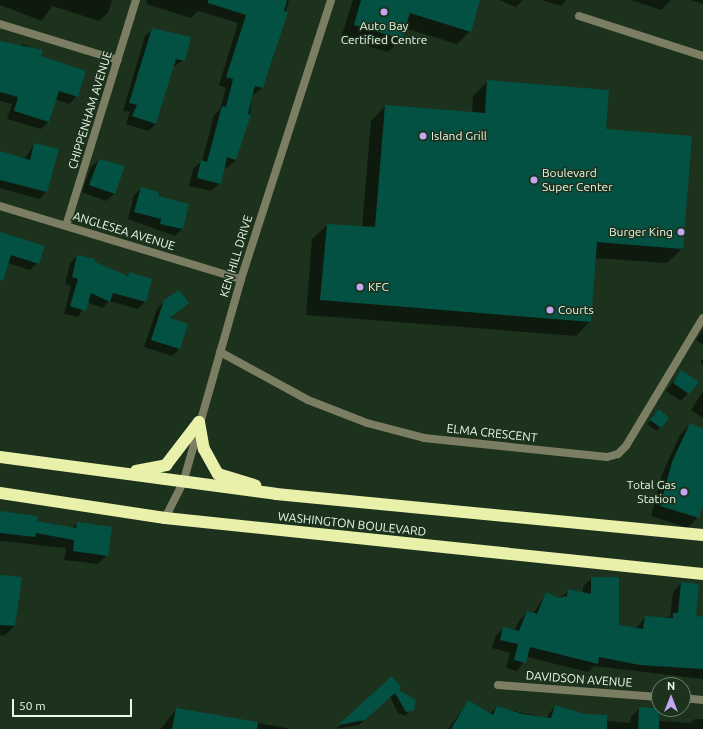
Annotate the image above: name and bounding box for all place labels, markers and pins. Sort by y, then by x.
marker: Auto Bay Certified Centre [379,7,389,17]
place label: Auto Bay Certified Centre [341,19,427,47]
place label: Island Grill [431,129,487,143]
marker: Island Grill [418,131,428,141]
place label: Boulevard Super Center [542,166,613,194]
marker: Boulevard Super Center [529,175,539,185]
place label: Burger King [609,225,673,239]
marker: Burger King [676,227,686,237]
place label: KFC [368,280,389,294]
marker: KFC [355,282,365,292]
place label: Courts [558,303,594,317]
marker: Courts [545,305,555,315]
place label: Total Gas Station [627,478,676,506]
marker: Total Gas Station [679,487,689,497]

